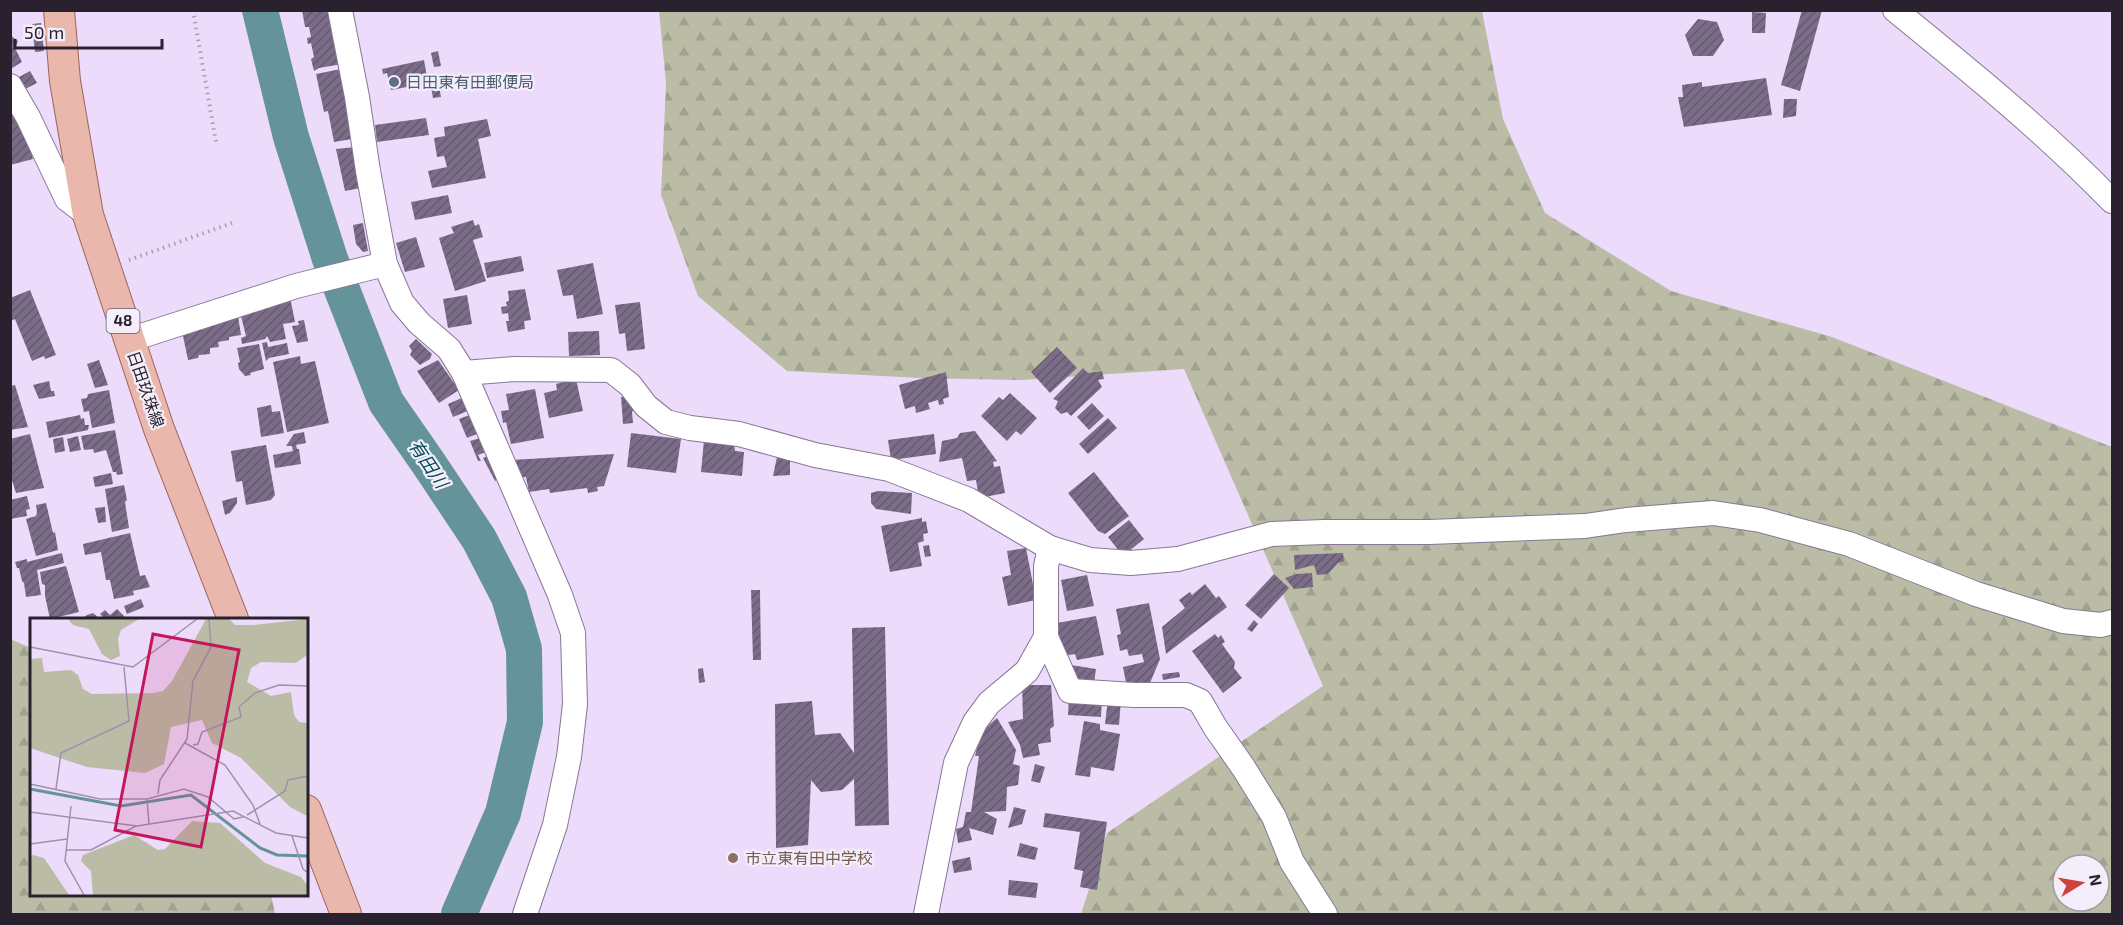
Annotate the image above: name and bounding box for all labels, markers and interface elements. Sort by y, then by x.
scale bar [15,12,162,50]
text: 50 m [24,21,64,43]
place label: 日田東有田郵便局 [406,72,534,91]
marker: 日田東有田郵便局 [387,75,401,89]
road number: 48 [106,309,140,333]
street label: 日田玖珠線 [124,348,168,430]
water label: 有田川 [405,435,454,494]
inset map [30,618,308,895]
place label: 市立東有田中学校 [745,848,873,867]
marker: 市立東有田中学校 [726,851,740,865]
north arrow [2051,853,2111,913]
text: N [2086,873,2107,888]

